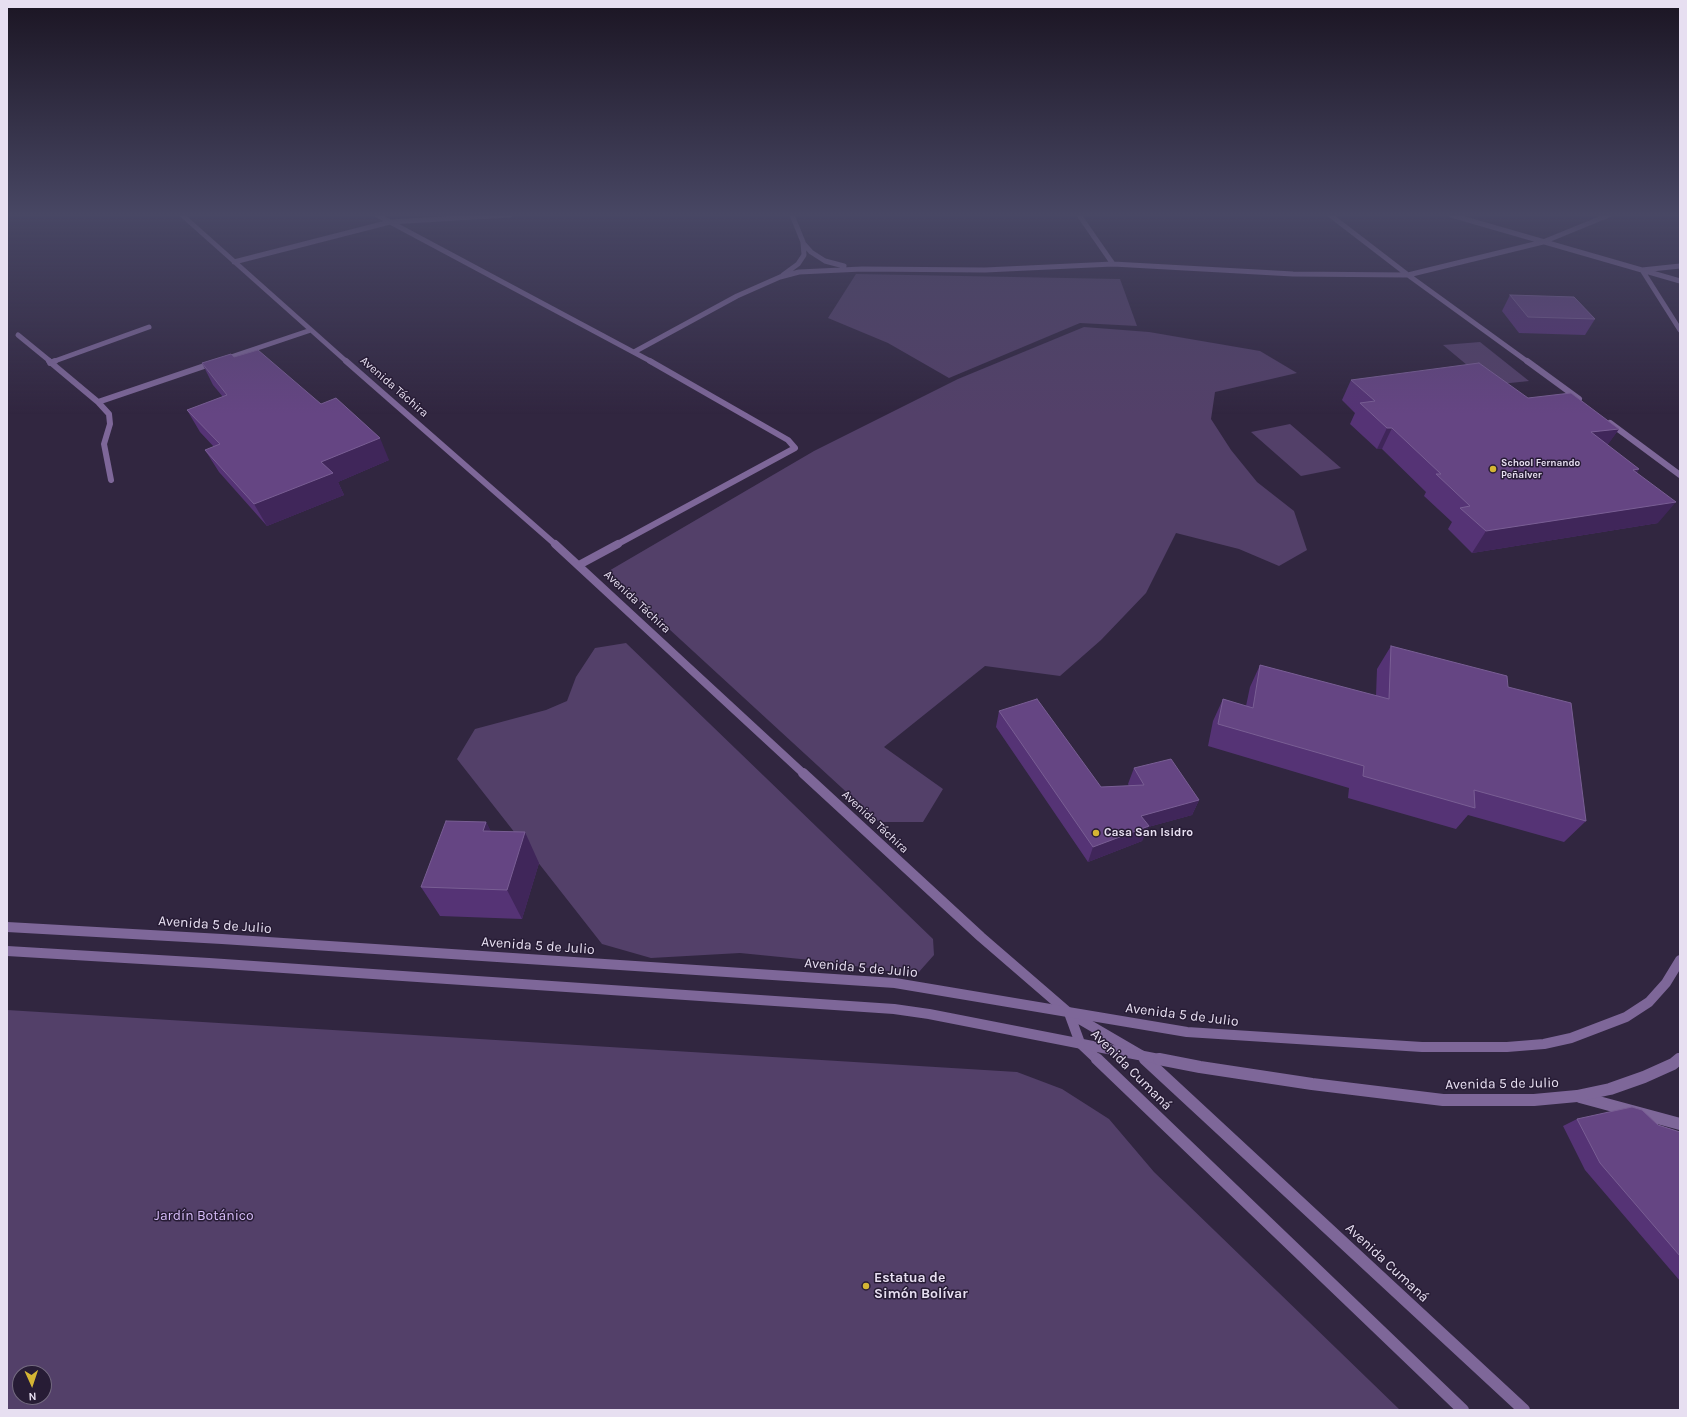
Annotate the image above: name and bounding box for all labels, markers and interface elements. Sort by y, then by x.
street label: Avenida Táchira [357,353,431,421]
place label: School Fernando Peñalver [1501,457,1580,480]
marker: School Fernando Peñalver [1488,464,1498,474]
street label: Avenida Táchira [601,568,673,636]
street label: Avenida Táchira [839,788,911,856]
place label: Casa San Isidro [1104,826,1193,840]
marker: Casa San Isidro [1091,828,1101,838]
street label: Avenida 5 de Julio [158,913,272,937]
street label: Avenida 5 de Julio [481,934,595,958]
street label: Avenida 5 de Julio [804,955,918,981]
street label: Avenida 5 de Julio [1124,1000,1240,1030]
street label: Avenida Cumaná [1087,1026,1175,1114]
street label: Avenida 5 de Julio [1445,1075,1559,1093]
park label: Jardín Botánico [154,1208,254,1224]
street label: Avenida Cumaná [1342,1220,1432,1306]
place label: Estatua de Simón Bolívar [874,1270,968,1302]
marker: Estatua de Simón Bolívar [861,1281,871,1291]
north arrow [12,1365,52,1405]
text: N [28,1390,37,1403]

